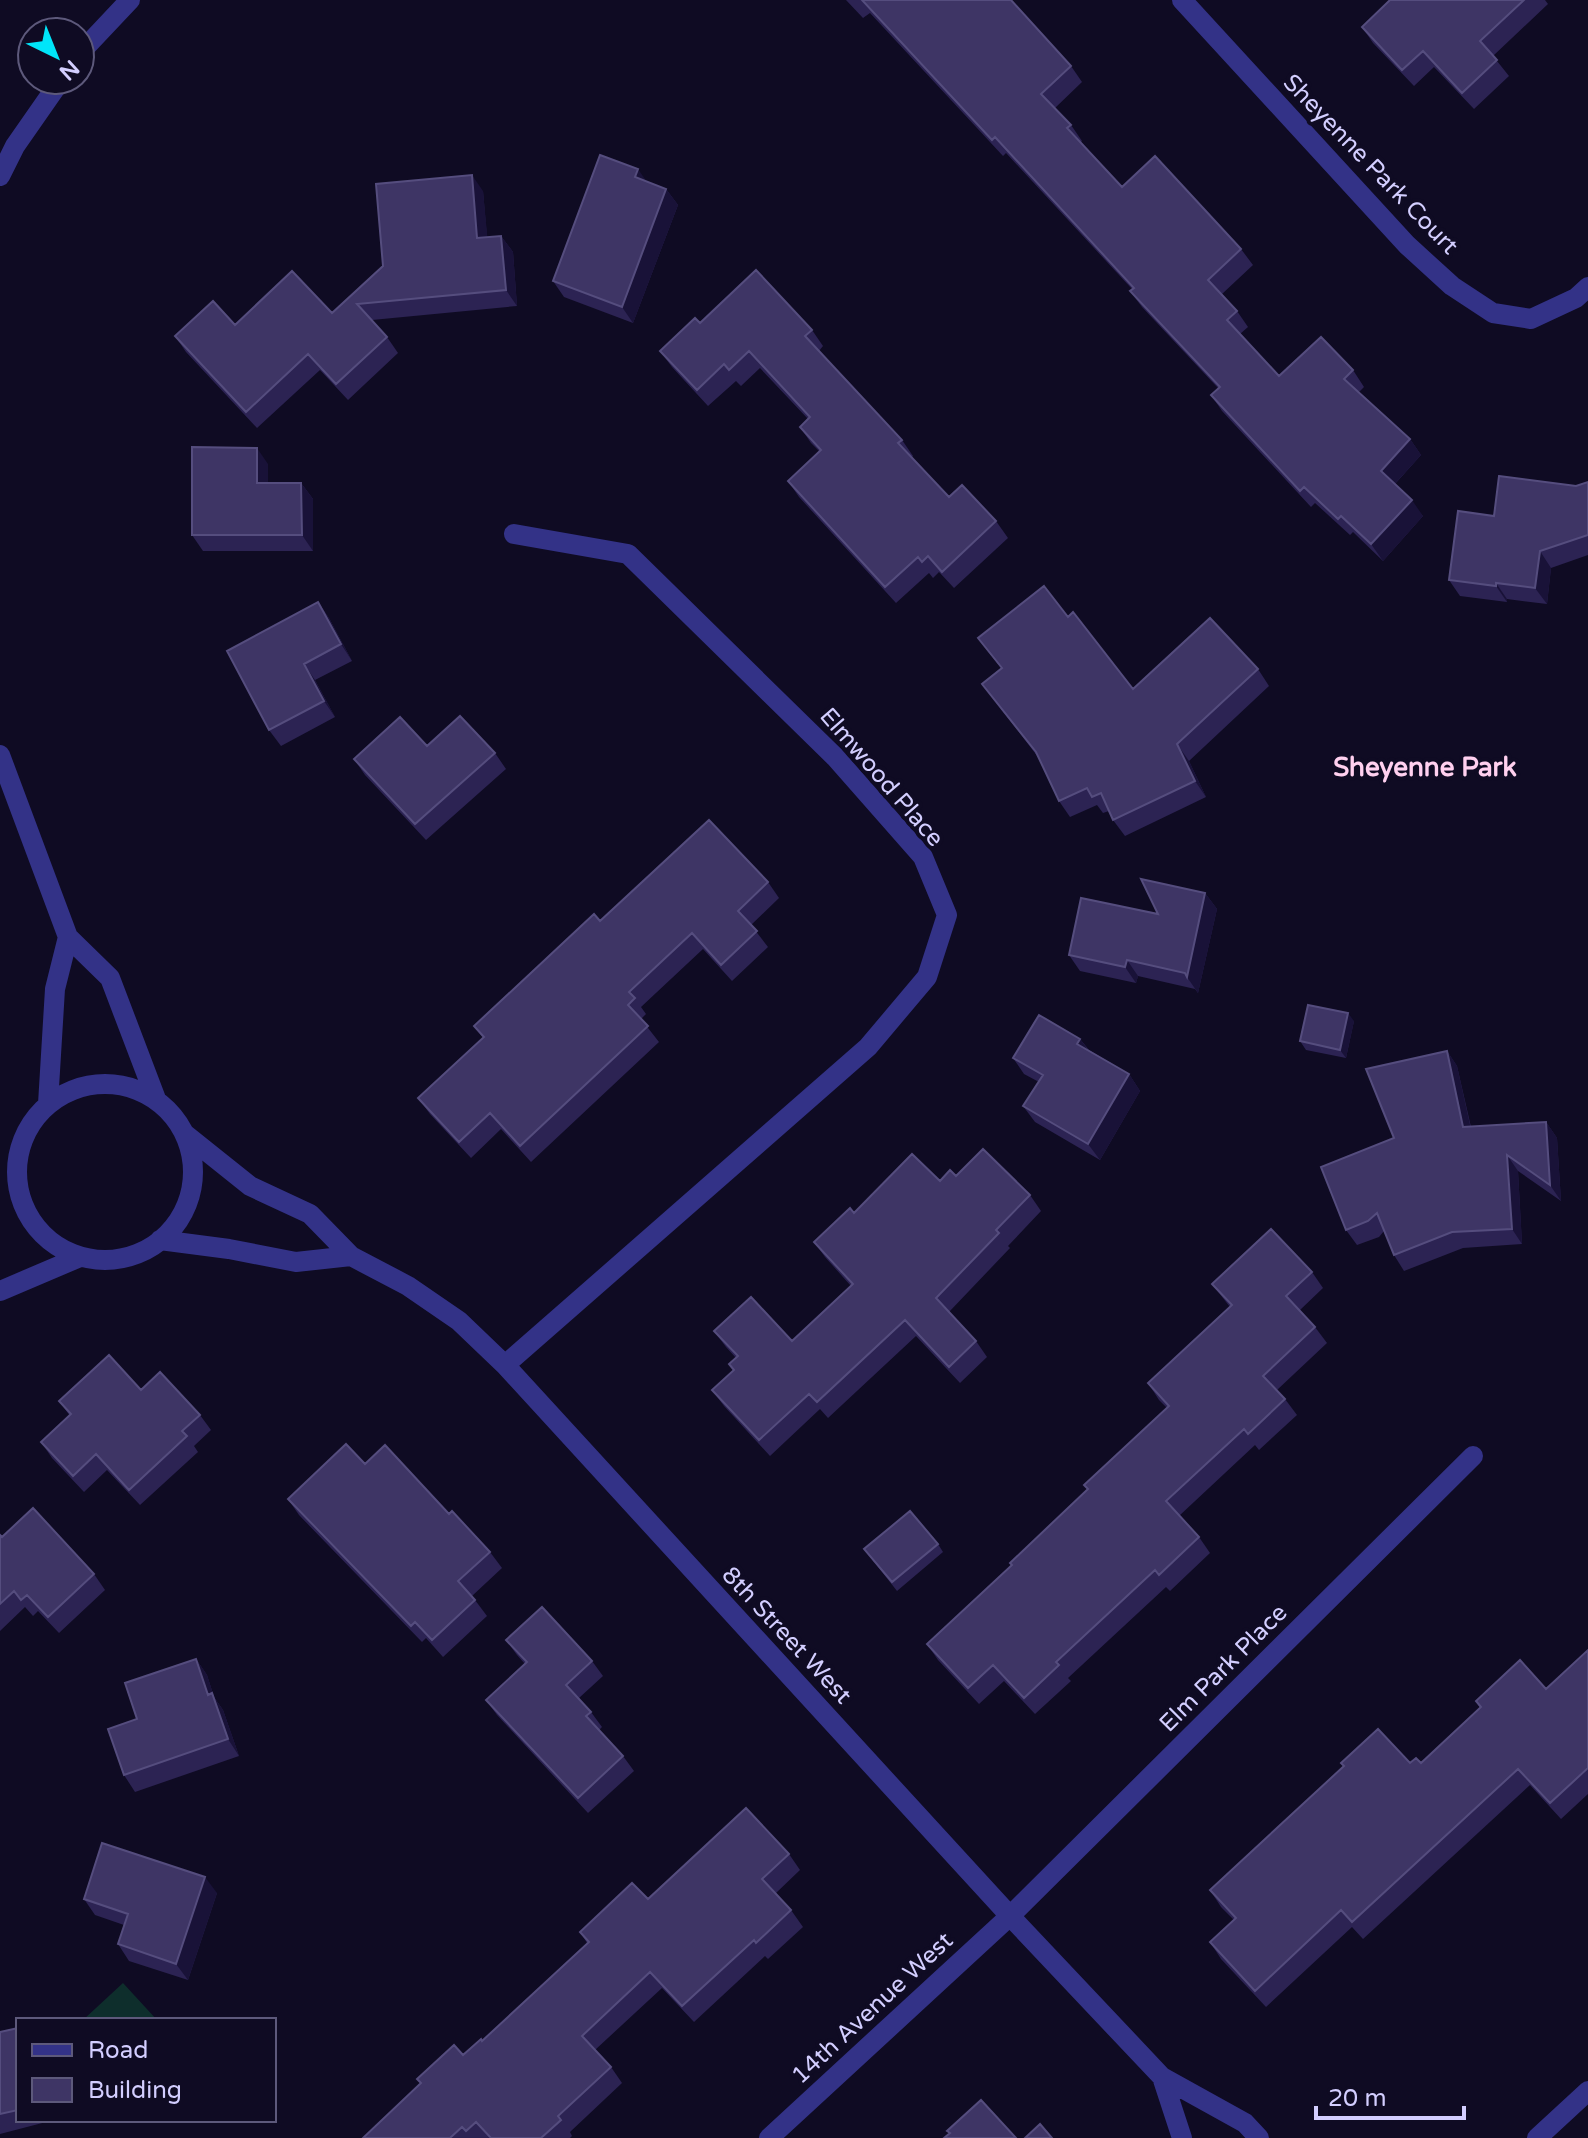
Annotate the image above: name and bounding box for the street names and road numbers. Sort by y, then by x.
street label: Sheyenne Park Court [1277,68,1464,261]
street label: Elmwood Place [814,702,950,853]
street label: 8th Street West [716,1561,858,1710]
street label: Elm Park Place [1153,1598,1293,1738]
street label: 14th Avenue West [786,1926,959,2090]

